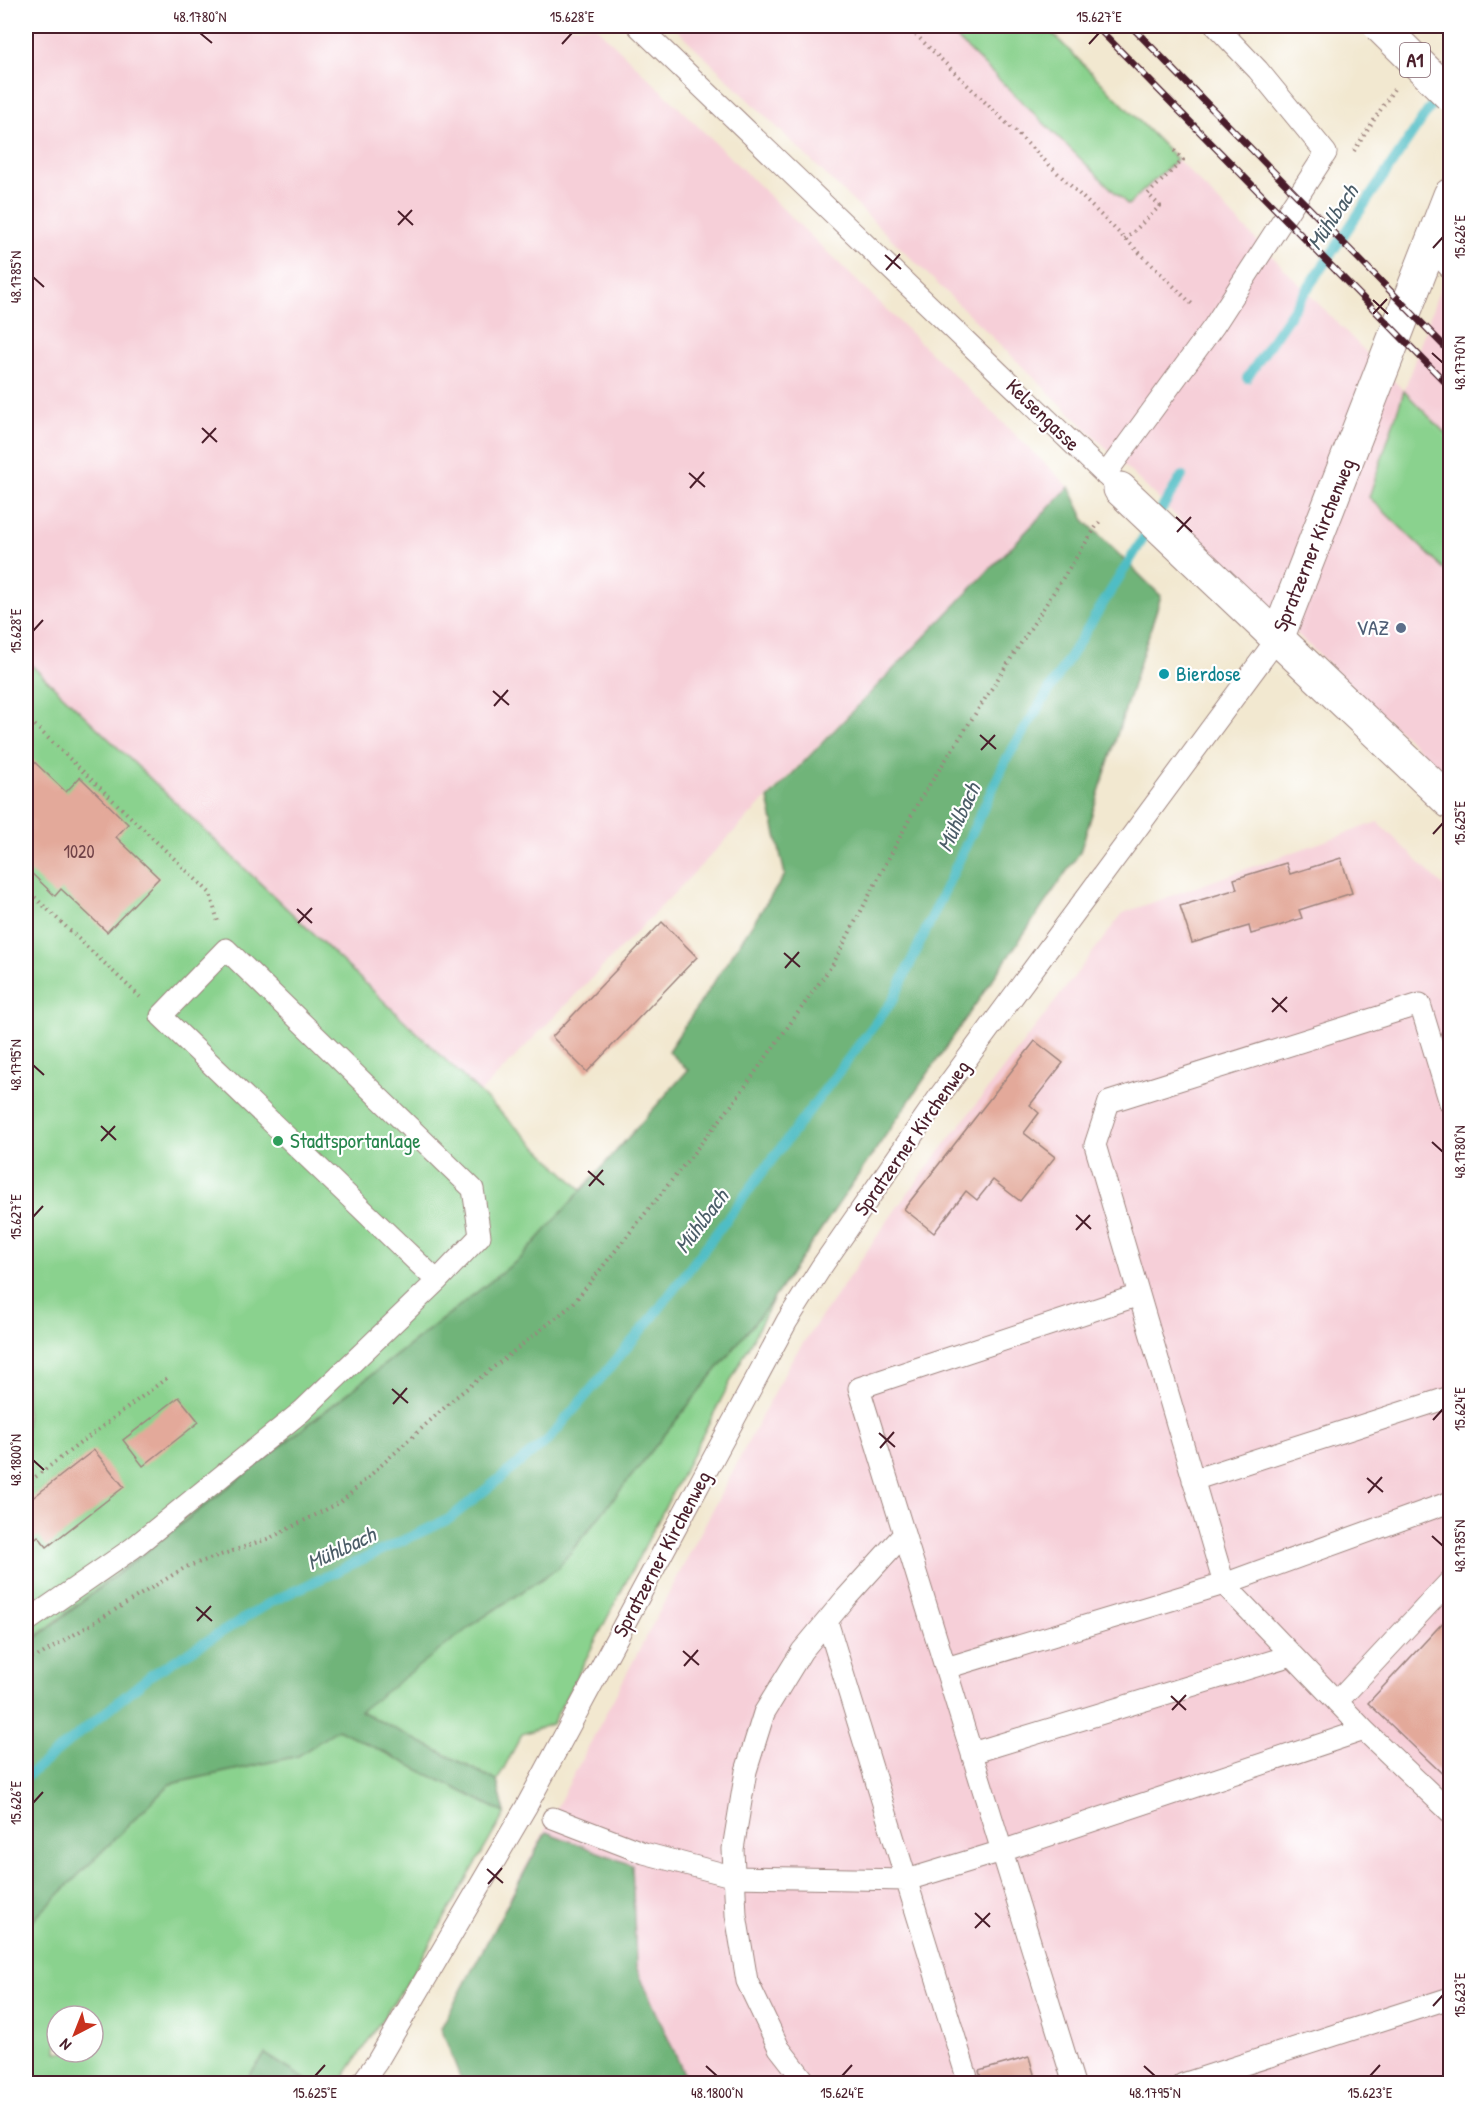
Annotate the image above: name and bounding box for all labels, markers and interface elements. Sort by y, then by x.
text: 48.1780°N [174,6,226,27]
text: 15.628°E [550,6,595,27]
text: 15.627°E [1076,6,1122,27]
road number: A1 [1400,43,1430,77]
water label: Mühlbach [1299,177,1366,255]
text: 15.626°E [1449,215,1470,259]
text: 48.1785°N [5,251,26,303]
text: 48.1770°N [1449,336,1470,390]
street label: Kelsengasse [1000,372,1087,457]
street label: Spratzerner Kirchenweg [1266,454,1362,636]
text: 15.628°E [5,608,26,653]
place label: VAZ [1356,613,1389,642]
marker: VAZ [1394,621,1408,635]
place label: Bierdose [1176,659,1241,688]
marker: Bierdose [1157,667,1171,681]
water label: Mühlbach [929,776,988,856]
text: 15.625°E [1449,800,1470,845]
house number: 1020 [63,839,95,864]
text: 48.1795°N [5,1039,26,1091]
street label: Spratzerner Kirchenweg [847,1054,976,1222]
place label: Stadtsportanlage [290,1126,421,1155]
text: 48.1780°N [1449,1126,1470,1178]
marker: Stadtsportanlage [271,1134,285,1148]
water label: Mühlbach [667,1182,736,1259]
text: 15.627°E [5,1194,26,1240]
text: 15.624°E [1449,1387,1470,1431]
text: 48.1800°N [5,1434,26,1486]
street label: Spratzerner Kirchenweg [605,1466,718,1642]
water label: Mühlbach [302,1518,382,1577]
text: 48.1785°N [1449,1520,1470,1572]
text: 15.626°E [5,1781,26,1825]
text: 15.623°E [1449,1972,1470,2017]
north arrow [45,2004,105,2064]
text: N [54,2034,75,2056]
text: 15.625°E [293,2082,338,2103]
text: 48.1800°N [691,2082,743,2103]
text: 15.624°E [820,2082,864,2103]
text: 48.1795°N [1129,2082,1181,2103]
text: 15.623°E [1348,2082,1393,2103]

